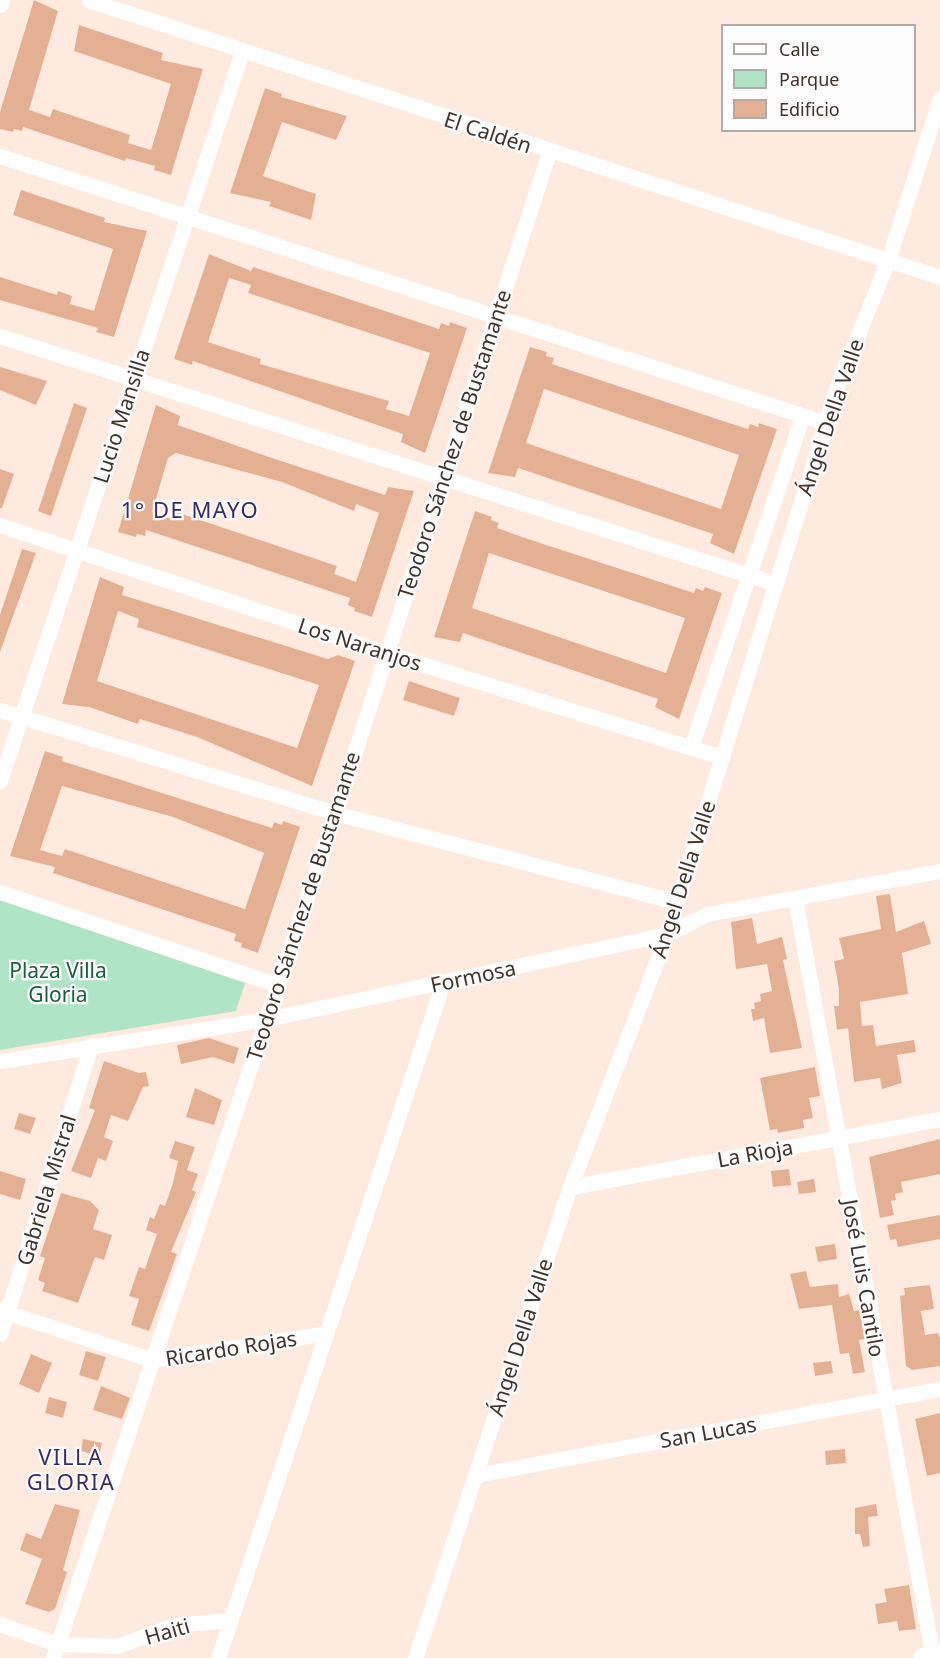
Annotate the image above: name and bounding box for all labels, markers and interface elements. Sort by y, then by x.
legend [721,24,916,132]
text: Calle [779,37,820,61]
text: Parque [779,67,839,91]
text: Edificio [779,97,840,121]
street label: El Caldén [441,106,535,158]
street label: Teodoro Sánchez de Bustamante [392,286,516,602]
street label: Ángel Della Valle [791,335,869,499]
street label: Lucio Mansilla [87,346,155,486]
district label: 1° DE MAYO [121,497,259,523]
street label: Los Naranjos [295,612,425,676]
street label: Teodoro Sánchez de Bustamante [241,748,365,1064]
street label: Ángel Della Valle [646,797,720,961]
street label: Formosa [428,955,518,997]
park label: Plaza Villa Gloria [9,957,107,1007]
street label: Gabriela Mistral [11,1112,81,1268]
street label: La Rioja [715,1134,795,1172]
street label: José Luis Cantilo [838,1197,890,1359]
street label: Ángel Della Valle [483,1255,557,1419]
street label: Ricardo Rojas [163,1325,299,1371]
street label: San Lucas [658,1411,758,1453]
district label: VILLA GLORIA [27,1443,115,1494]
street label: Haiti [142,1613,192,1649]

